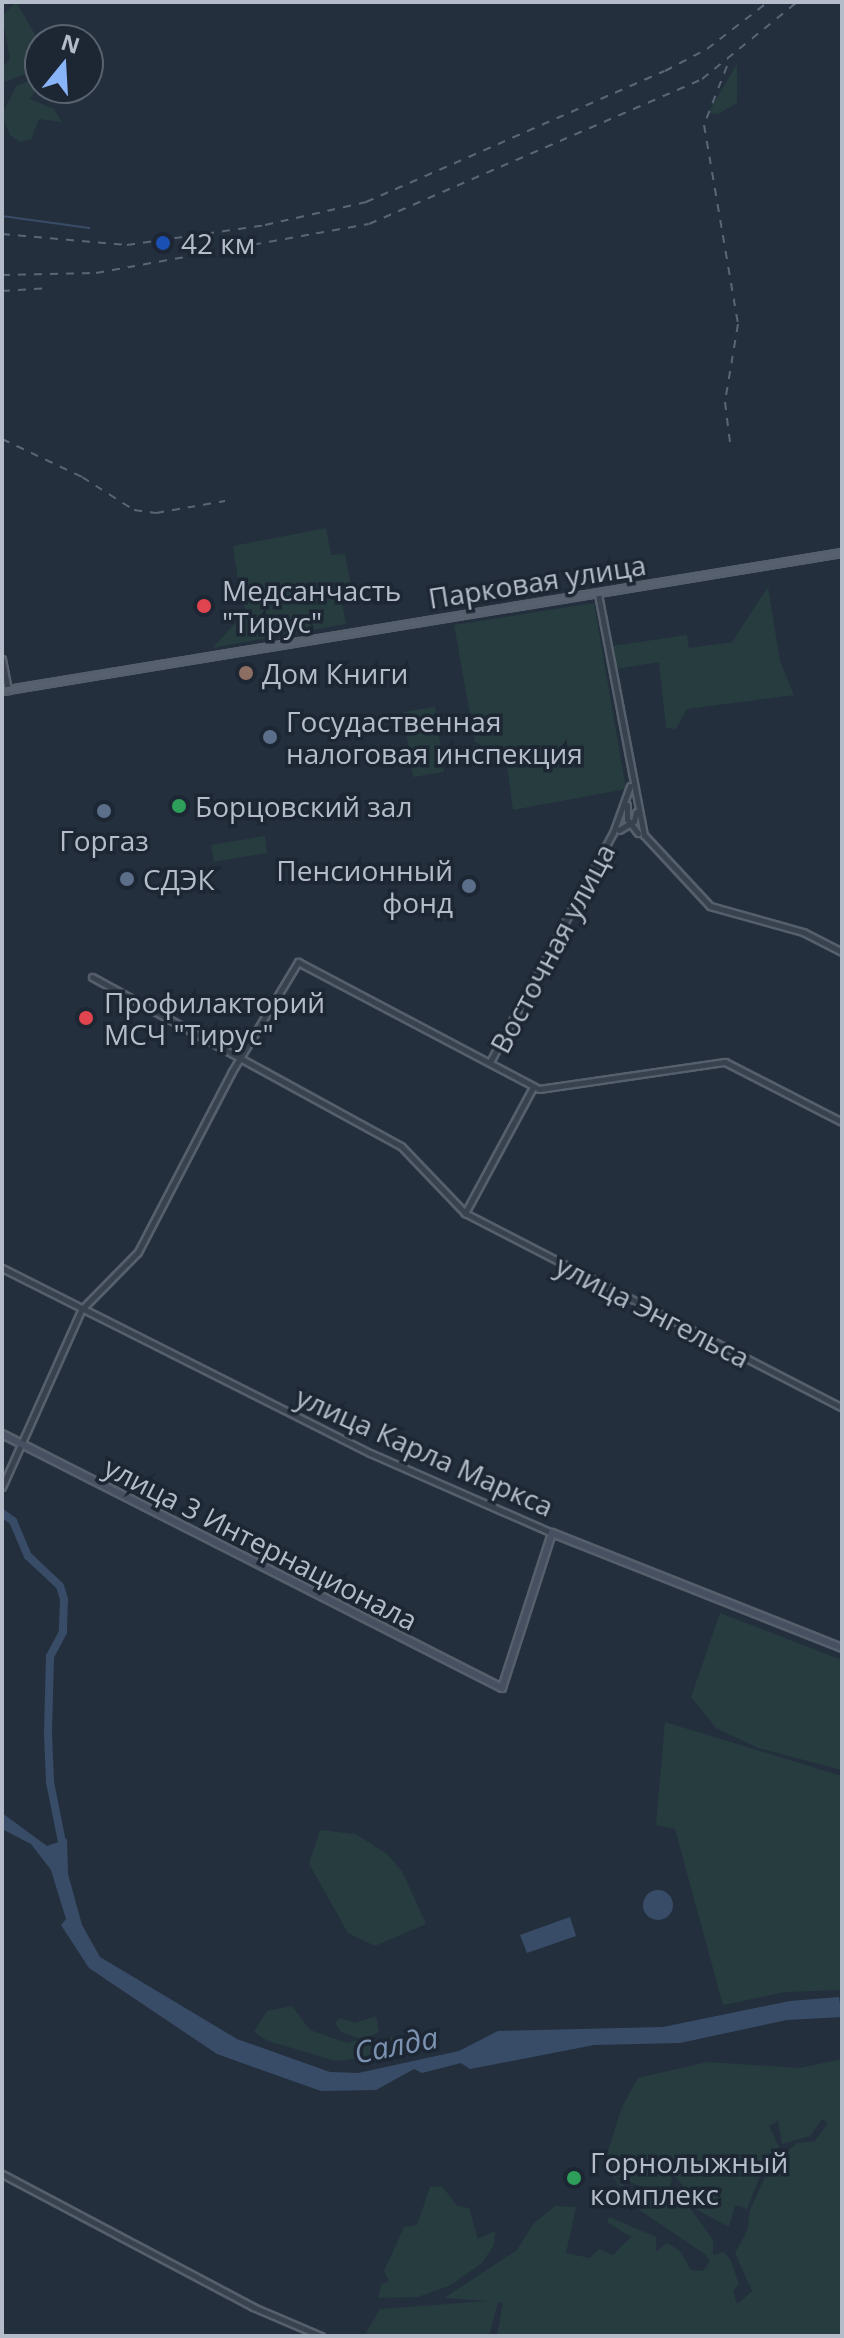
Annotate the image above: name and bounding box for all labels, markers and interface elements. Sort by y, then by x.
north arrow [24,24,104,104]
text: N [58,26,84,60]
place label: 42 км [181,226,255,260]
marker: 42 км [152,232,174,254]
street label: Парковая улица [426,547,648,615]
place label: Медсанчасть "Тирус" [222,573,401,639]
marker: Медсанчасть "Тирус" [193,595,215,617]
place label: Дом Книги [262,656,408,690]
marker: Дом Книги [237,664,255,682]
place label: Госудаственная налоговая инспекция [286,704,583,770]
marker: Госудаственная налоговая инспекция [261,728,279,746]
place label: Борцовский зал [195,789,412,823]
marker: Борцовский зал [170,797,188,815]
marker: Горгаз [95,802,113,820]
place label: Горгаз [59,823,149,857]
street label: Восточная улица [483,838,621,1058]
place label: Пенсионный фонд [276,853,453,919]
place label: СДЭК [143,862,215,896]
marker: СДЭК [118,870,136,888]
marker: Пенсионный фонд [460,877,478,895]
place label: Профилакторий МСЧ "Тирус" [104,985,325,1051]
marker: Профилакторий МСЧ "Тирус" [75,1007,97,1029]
street label: улица Энгельса [551,1248,755,1374]
street label: улица Карла Маркса [291,1379,559,1523]
street label: улица 3 Интернационала [99,1449,423,1637]
water label: Салда [351,2019,441,2071]
place label: Горнолыжный комплекс [590,2145,788,2211]
marker: Горнолыжный комплекс [565,2169,583,2187]

